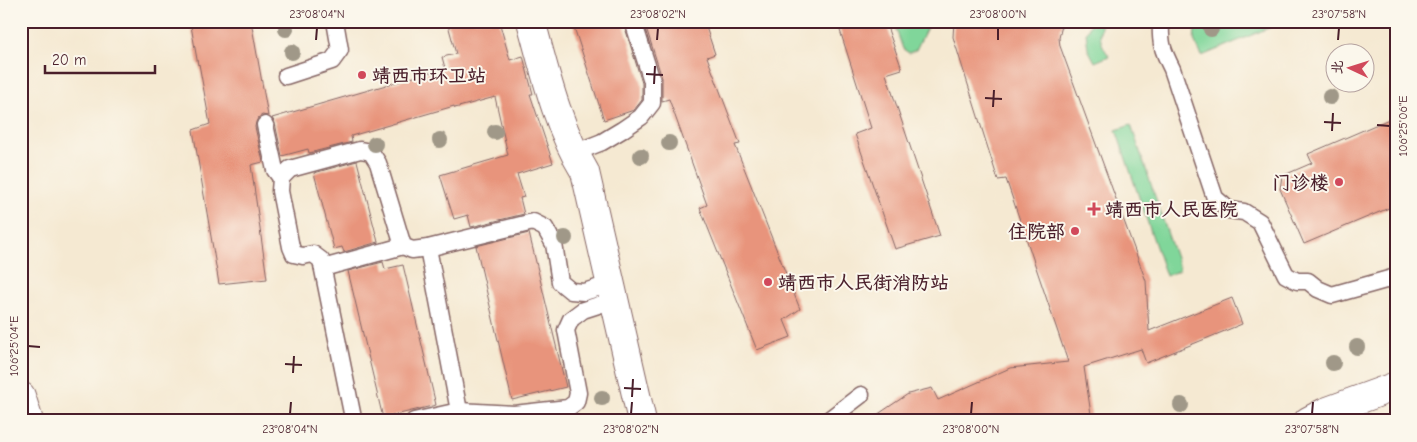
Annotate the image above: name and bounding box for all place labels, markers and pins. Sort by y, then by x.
place label: 靖西市环卫站 [372,65,486,87]
marker: 靖西市环卫站 [356,69,368,81]
place label: 门诊楼 [1272,172,1329,194]
marker: 门诊楼 [1333,176,1345,188]
place label: 靖西市人民医院 [1105,199,1238,221]
marker: 靖西市人民医院 [1087,202,1101,216]
place label: 住院部 [1008,221,1065,243]
marker: 住院部 [1069,225,1081,237]
place label: 靖西市人民街消防站 [778,272,949,294]
marker: 靖西市人民街消防站 [762,276,774,288]

